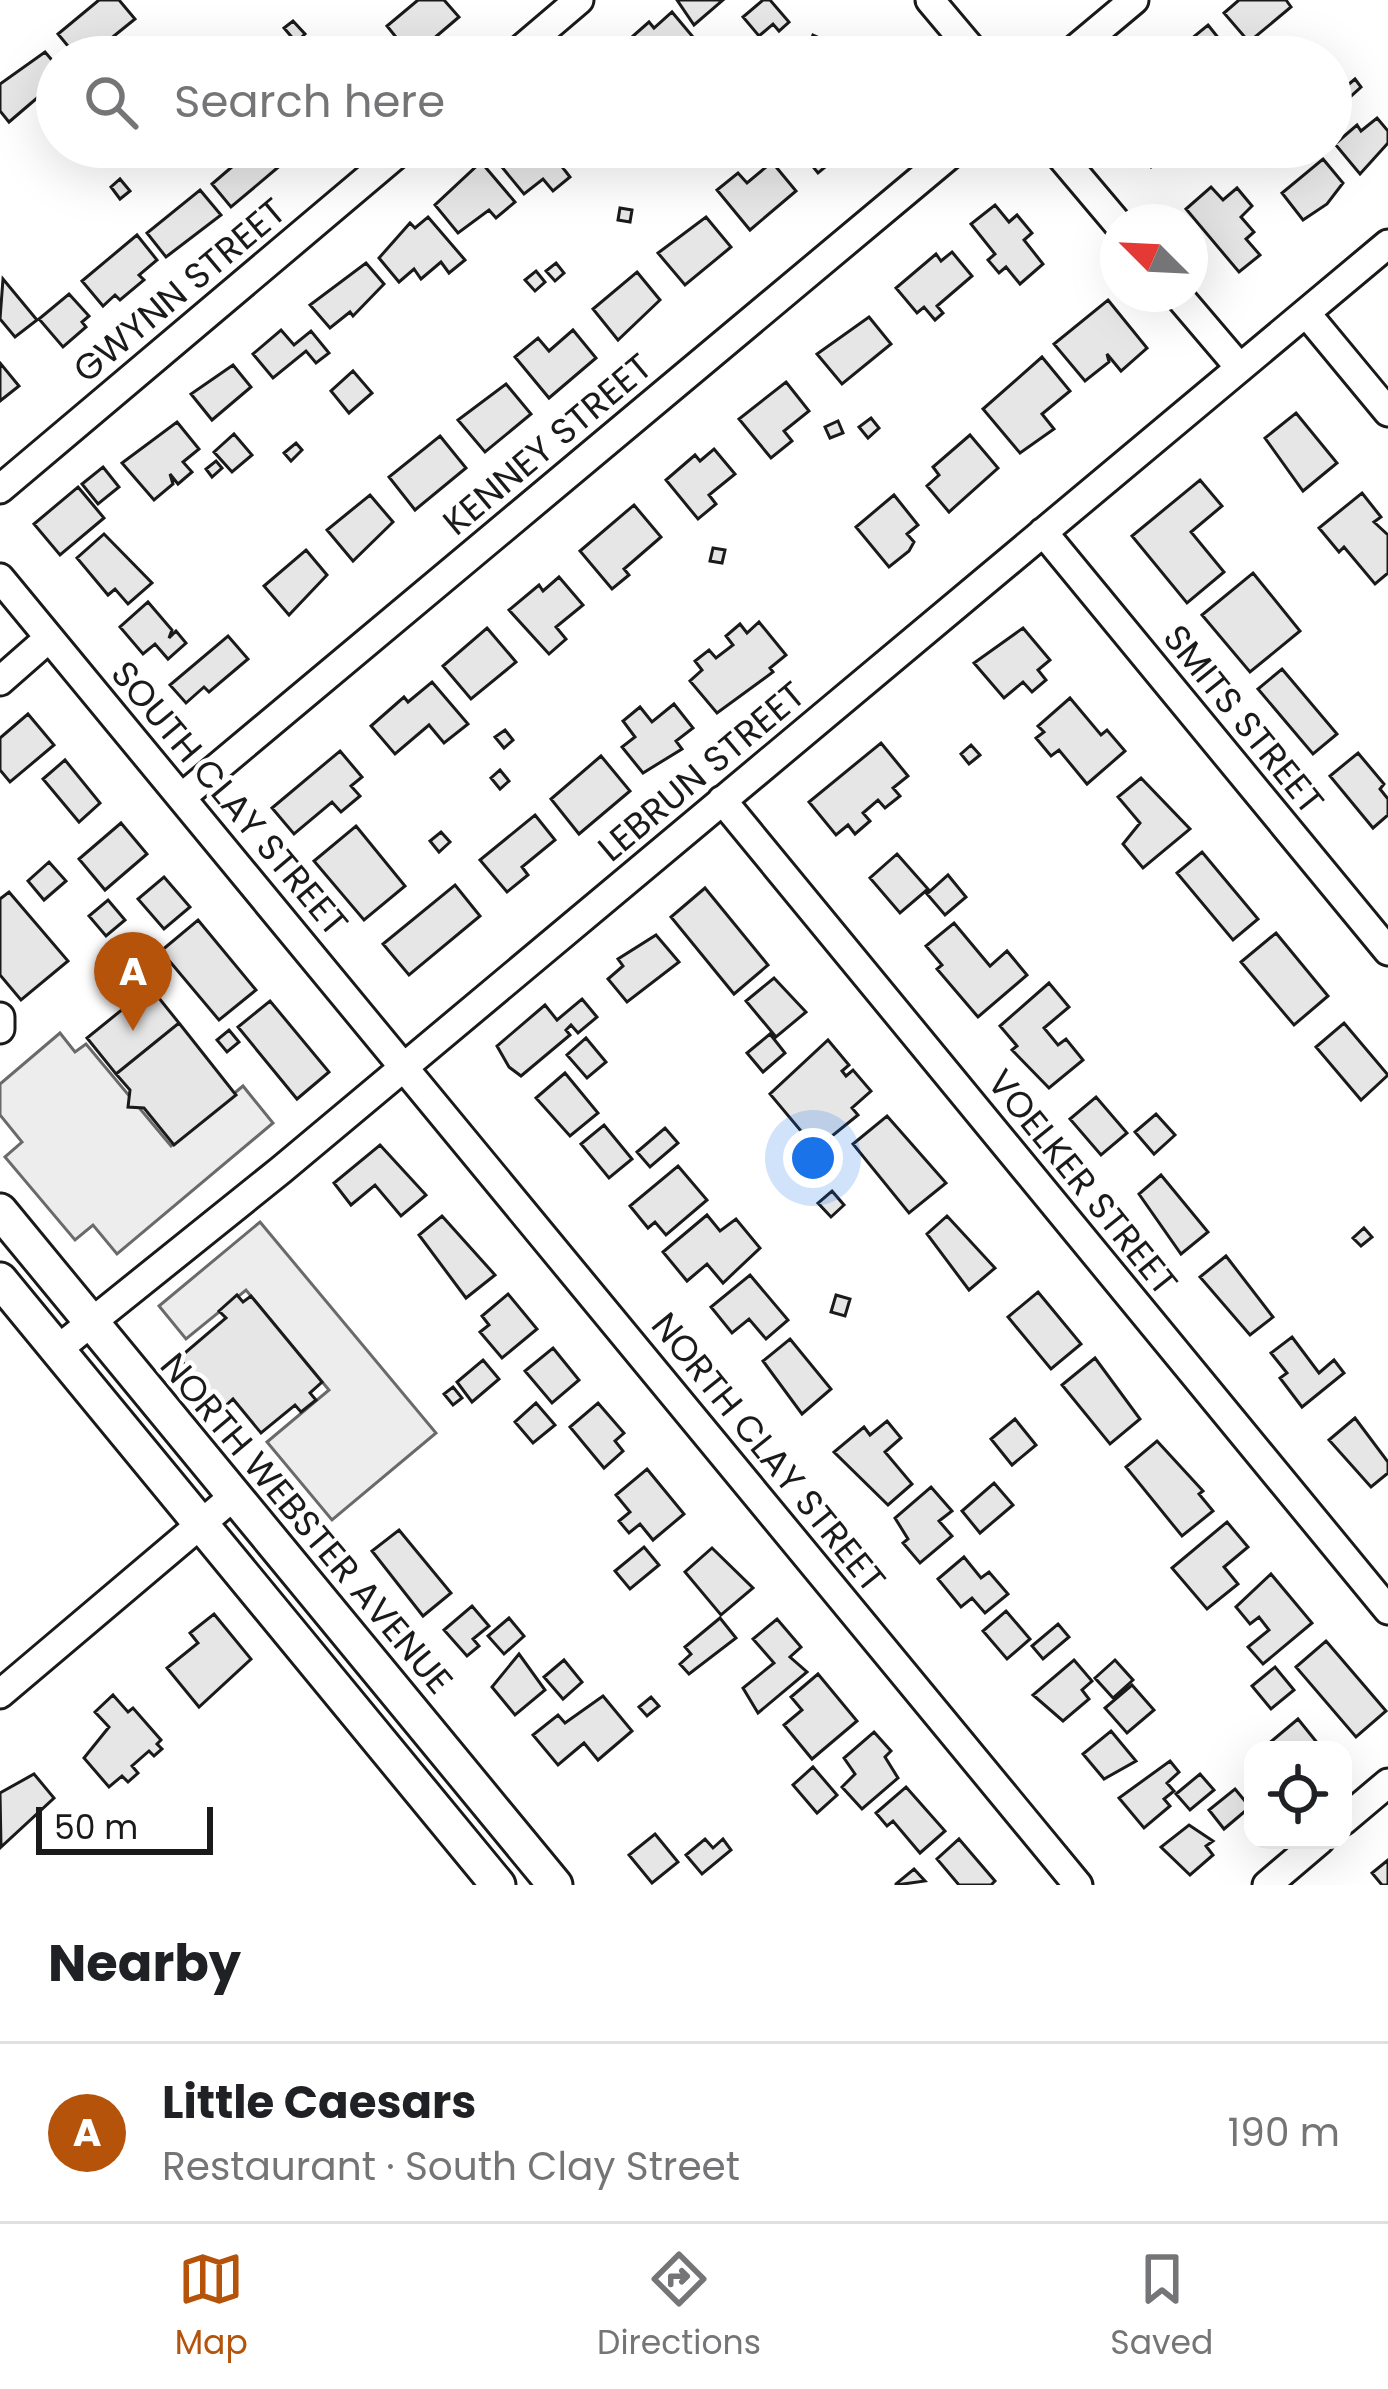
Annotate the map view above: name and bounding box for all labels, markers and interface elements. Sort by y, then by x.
search box [36,36,1352,168]
icon: search [78,69,144,135]
text: Search here [174,70,445,133]
street label: GWYNN STREET [62,186,297,395]
north arrow [1100,204,1208,312]
street label: KENNEY STREET [432,342,663,547]
street label: SMITS STREET [1151,614,1336,825]
street label: SOUTH CLAY STREET [99,650,360,947]
street label: LEBRUN STREET [587,670,816,873]
pin: A [94,932,172,1031]
street label: VOELKER STREET [976,1059,1190,1306]
your location [783,1128,843,1188]
street label: NORTH CLAY STREET [640,1302,898,1603]
street label: NORTH WEBSTER AVENUE [149,1342,465,1705]
map controls [1244,1741,1352,1849]
button: locate [1244,1741,1352,1849]
scale bar [36,1801,213,1854]
text: 50 m [54,1804,138,1851]
text: Nearby [48,1927,241,1999]
text: Little Caesars [162,2071,476,2134]
text: A [73,2105,101,2160]
text: 190 m [1228,2105,1340,2160]
text: Restaurant · South Clay Street [162,2139,740,2194]
tab: Map [175,2246,248,2368]
tab: Directions [597,2246,761,2368]
tab: Saved [1110,2246,1213,2368]

